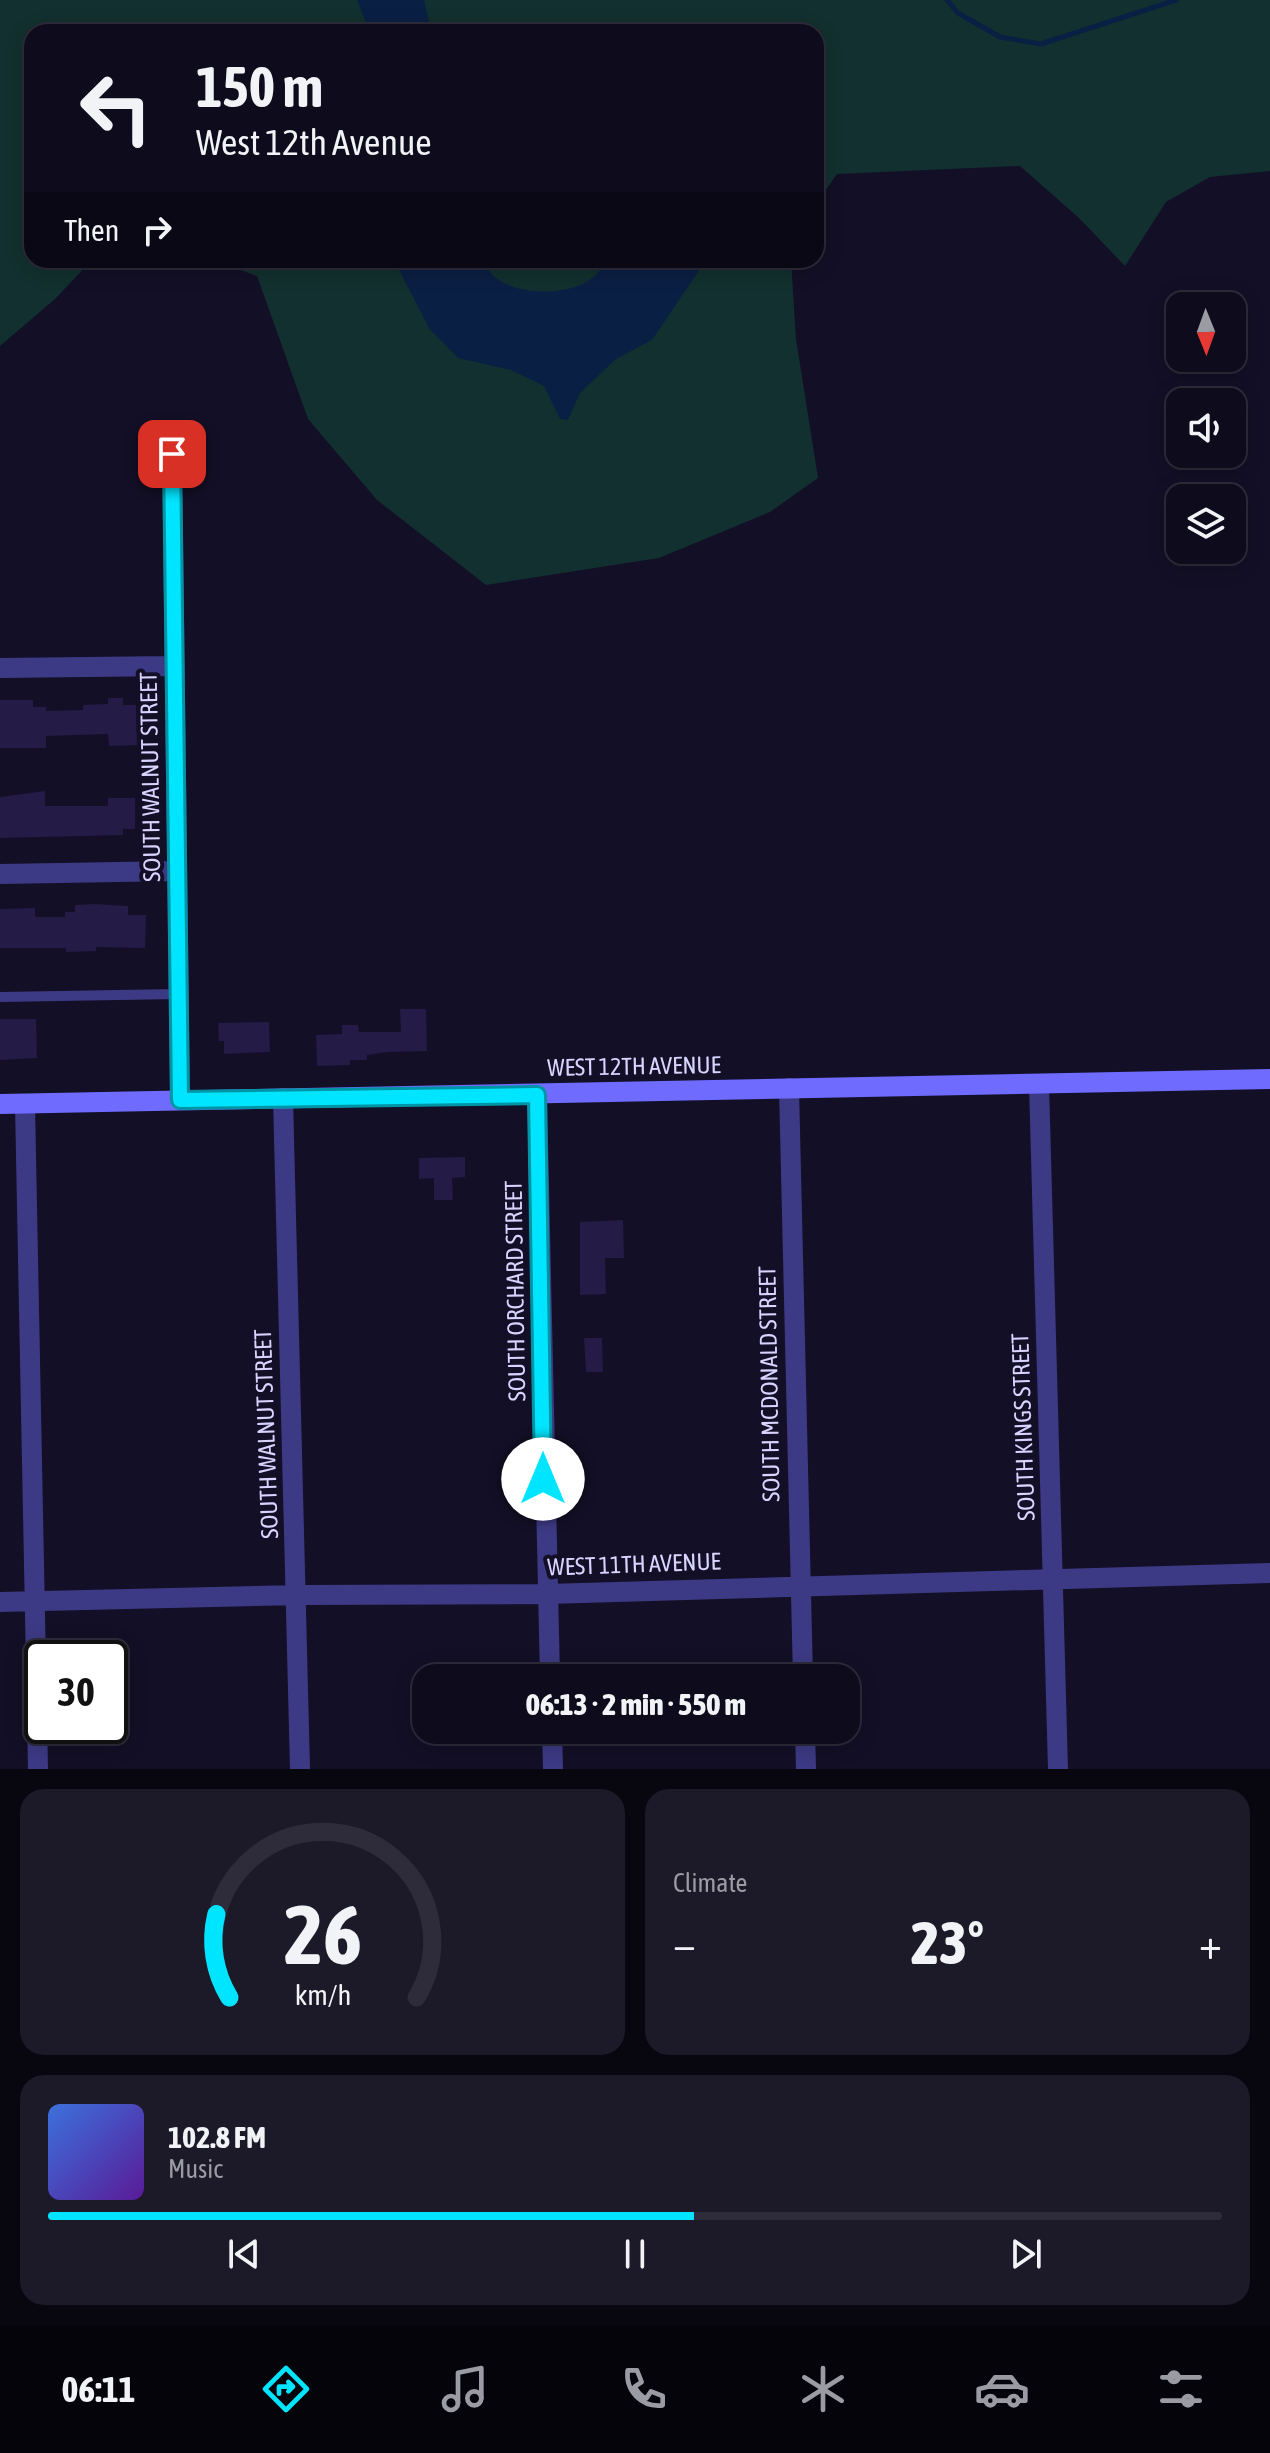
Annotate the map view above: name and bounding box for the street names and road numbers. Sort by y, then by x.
street label: SOUTH WALNUT STREET [135,671,165,882]
street label: WEST 12TH AVENUE [547,1051,721,1081]
street label: SOUTH ORCHARD STREET [500,1180,530,1402]
street label: SOUTH MCDONALD STREET [753,1265,785,1502]
street label: SOUTH WALNUT STREET [249,1328,283,1539]
street label: SOUTH KINGS STREET [1006,1332,1040,1521]
street label: WEST 11TH AVENUE [547,1547,721,1581]

